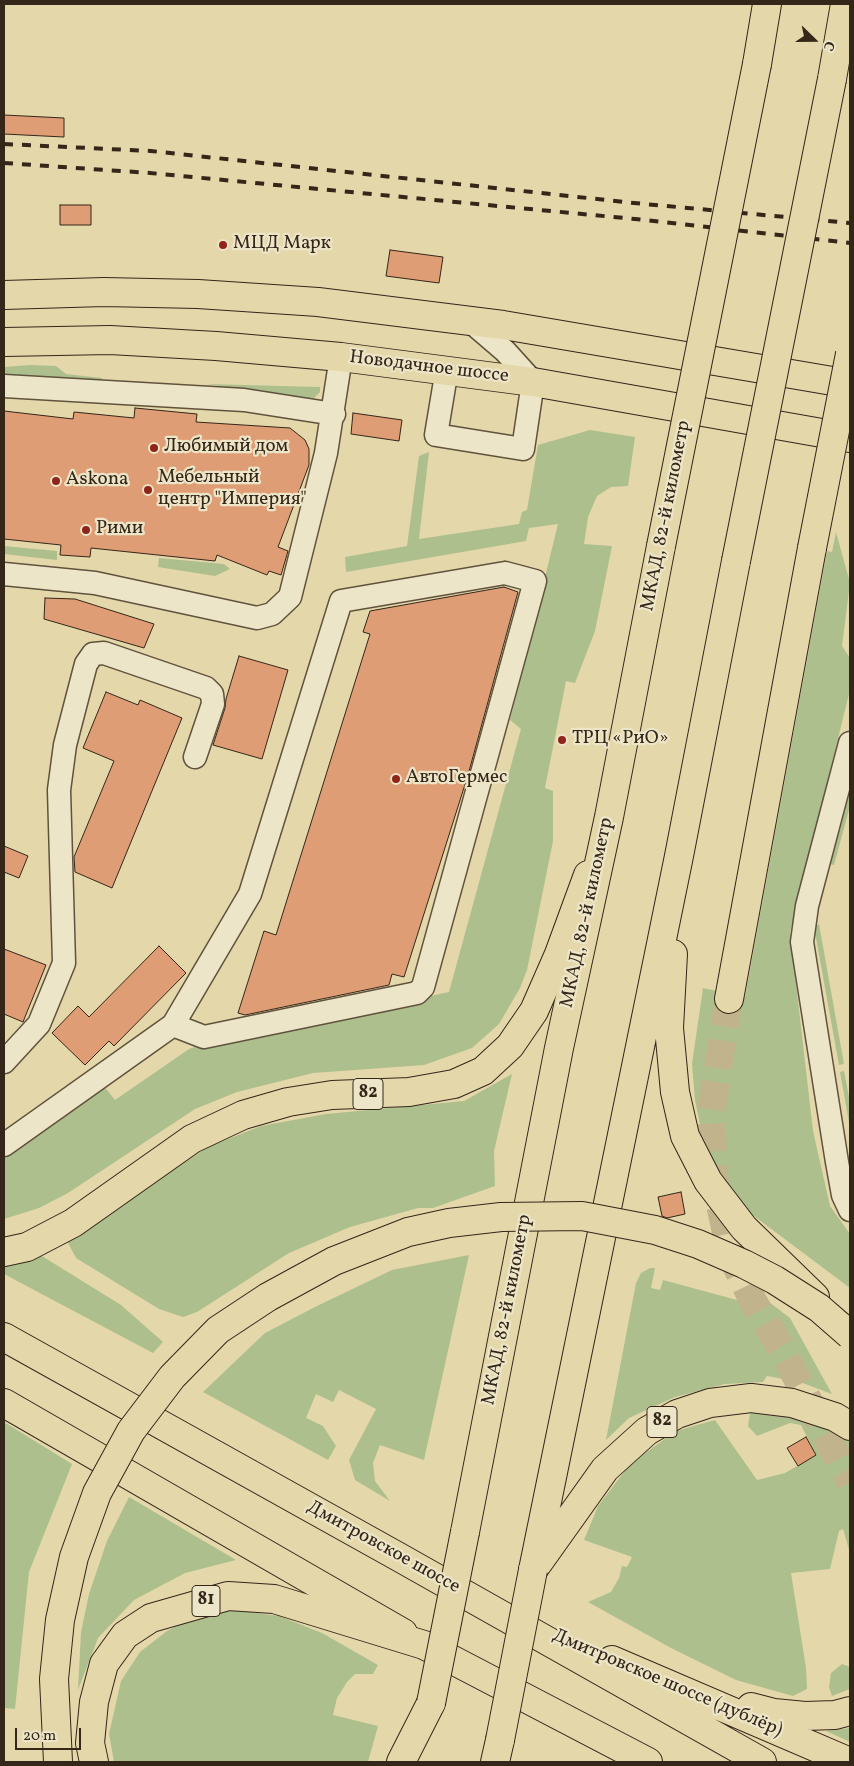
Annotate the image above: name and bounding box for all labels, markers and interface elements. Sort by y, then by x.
north arrow [789,15,839,65]
text: С [818,38,839,54]
place label: МЦД Марк [233,234,331,256]
marker: МЦД Марк [217,239,229,251]
street label: Новодачное шоссе [348,347,510,389]
street label: МКАД, 82-й километр [637,419,697,613]
place label: Любимый дом [164,437,288,459]
marker: Любимый дом [148,442,160,454]
place label: Мебельный центр "Империя" [158,468,307,512]
place label: Askona [66,470,128,492]
marker: Askona [50,475,62,487]
marker: Мебельный центр "Империя" [142,484,154,496]
place label: Рими [96,519,143,541]
marker: Рими [80,524,92,536]
place label: ТРЦ «РиО» [572,729,668,751]
marker: ТРЦ «РиО» [556,734,568,746]
place label: АвтоГермес [406,768,507,790]
marker: АвтоГермес [390,773,402,785]
street label: МКАД, 82-й километр [557,816,619,1010]
road number: 82 [353,1078,383,1110]
street label: МКАД, 82-й километр [478,1213,538,1407]
road number: 82 [647,1406,677,1438]
street label: Дмитровское шоссе [302,1496,464,1600]
road number: 81 [192,1585,220,1616]
street label: Дмитровское шоссе (дублёр) [549,1625,785,1743]
scale bar [18,1718,84,1750]
text: 20 m [23,1726,56,1747]

